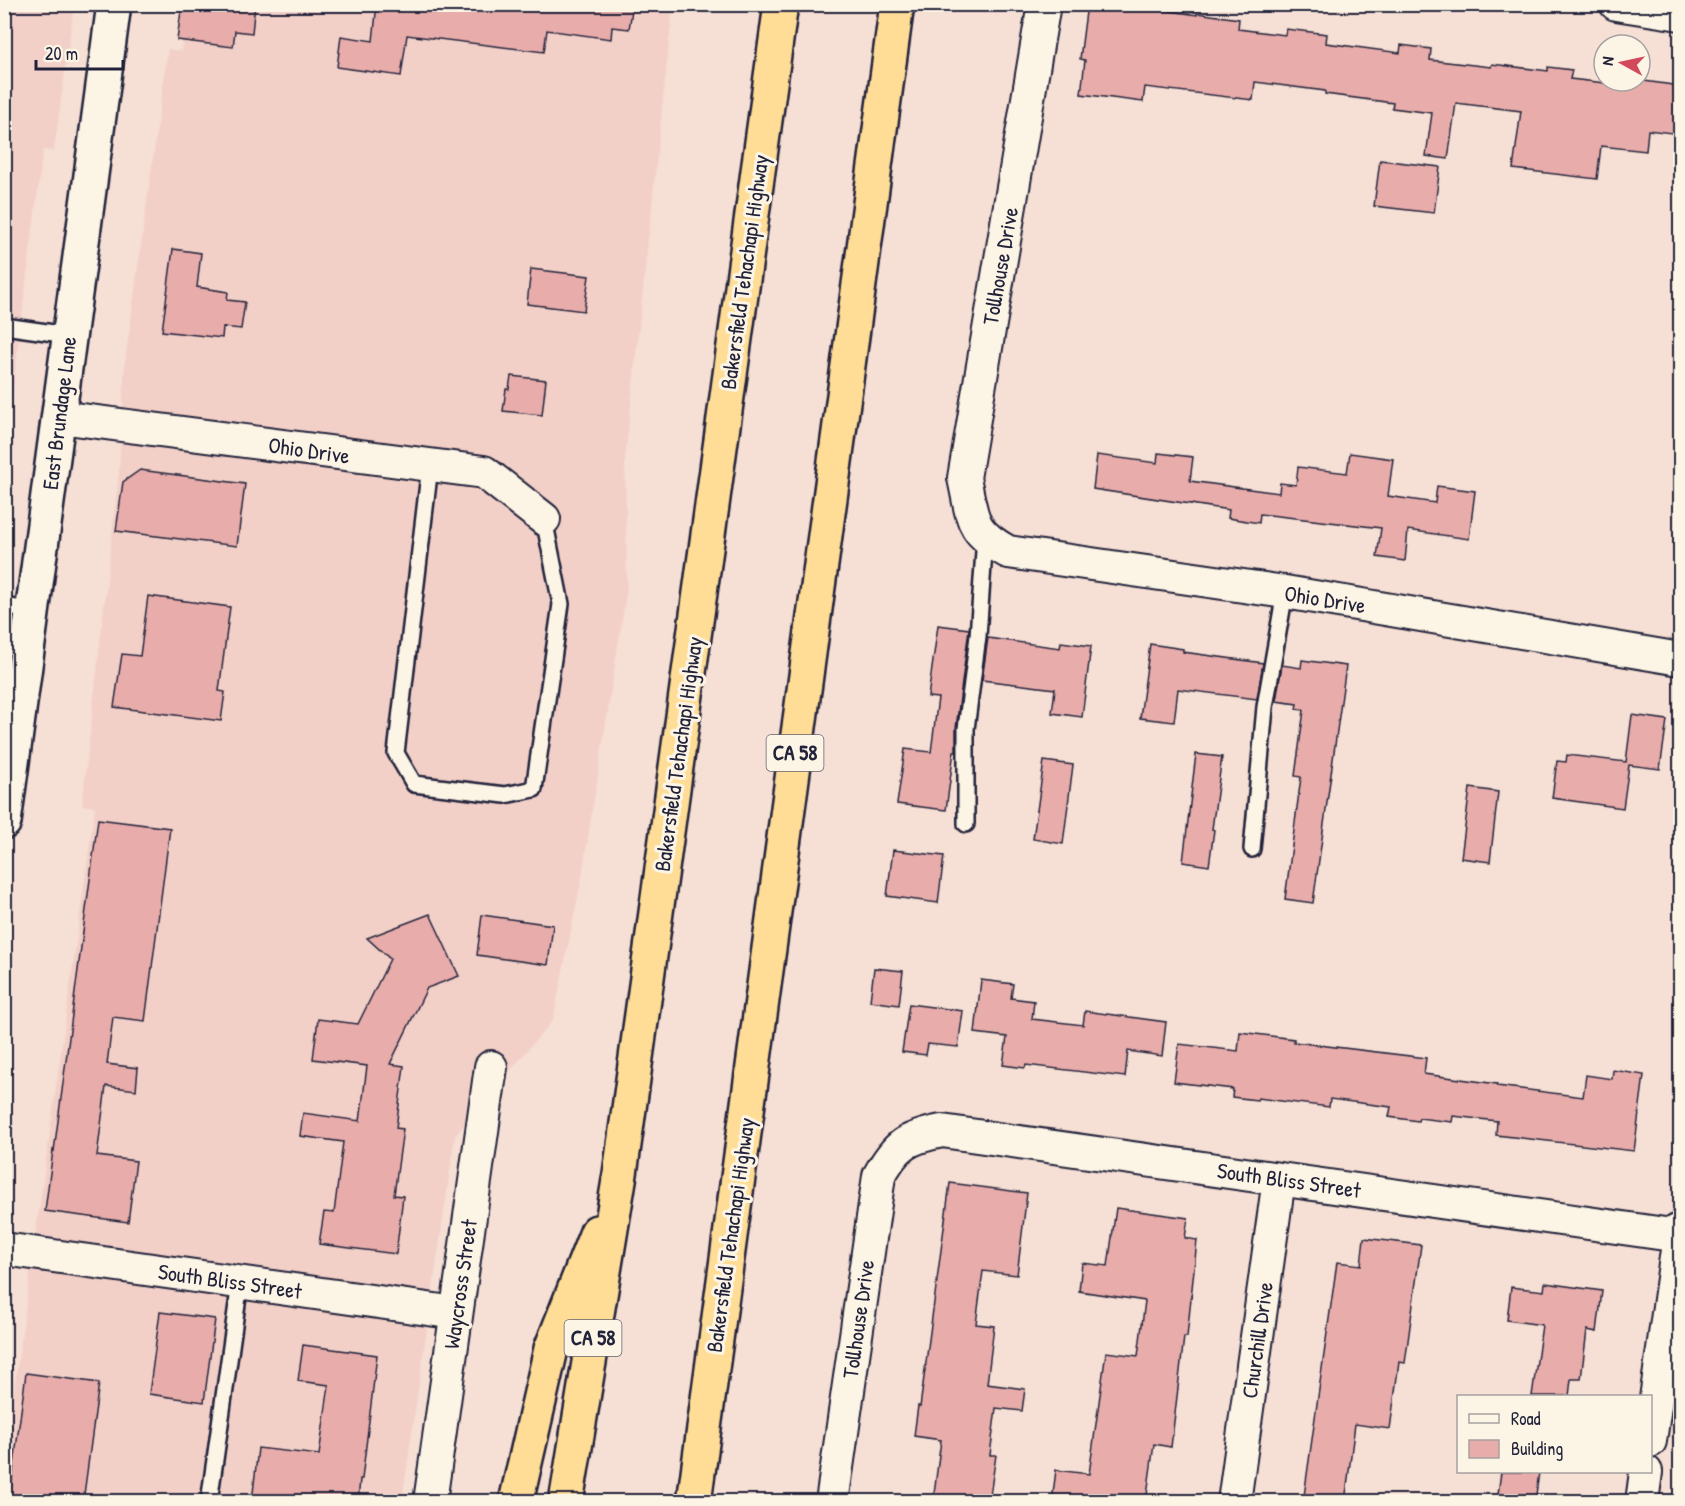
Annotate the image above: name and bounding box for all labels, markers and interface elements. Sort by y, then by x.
scale bar [36,33,123,71]
north arrow [1592,33,1652,93]
text: 20 m [45,41,78,66]
text: N [1596,55,1619,67]
street label: Bakersfield Tehachapi Highway [713,153,775,391]
street label: Tollhouse Drive [975,204,1025,327]
street label: East Brundage Lane [35,334,83,491]
street label: Ohio Drive [266,429,352,471]
street label: Ohio Drive [1282,578,1368,620]
street label: Bakersfield Tehachapi Highway [647,635,709,873]
road number: CA 58 [766,735,824,771]
street label: Bakersfield Tehachapi Highway [699,1116,761,1354]
street label: South Bliss Street [1215,1155,1363,1205]
street label: Waycross Street [436,1217,484,1351]
street label: South Bliss Street [156,1256,304,1306]
street label: Tollhouse Drive [835,1258,881,1380]
street label: Churchill Drive [1234,1280,1280,1400]
road number: CA 58 [564,1320,622,1356]
legend [1457,1395,1652,1473]
text: Road [1511,1406,1541,1431]
text: Building [1511,1436,1563,1461]

